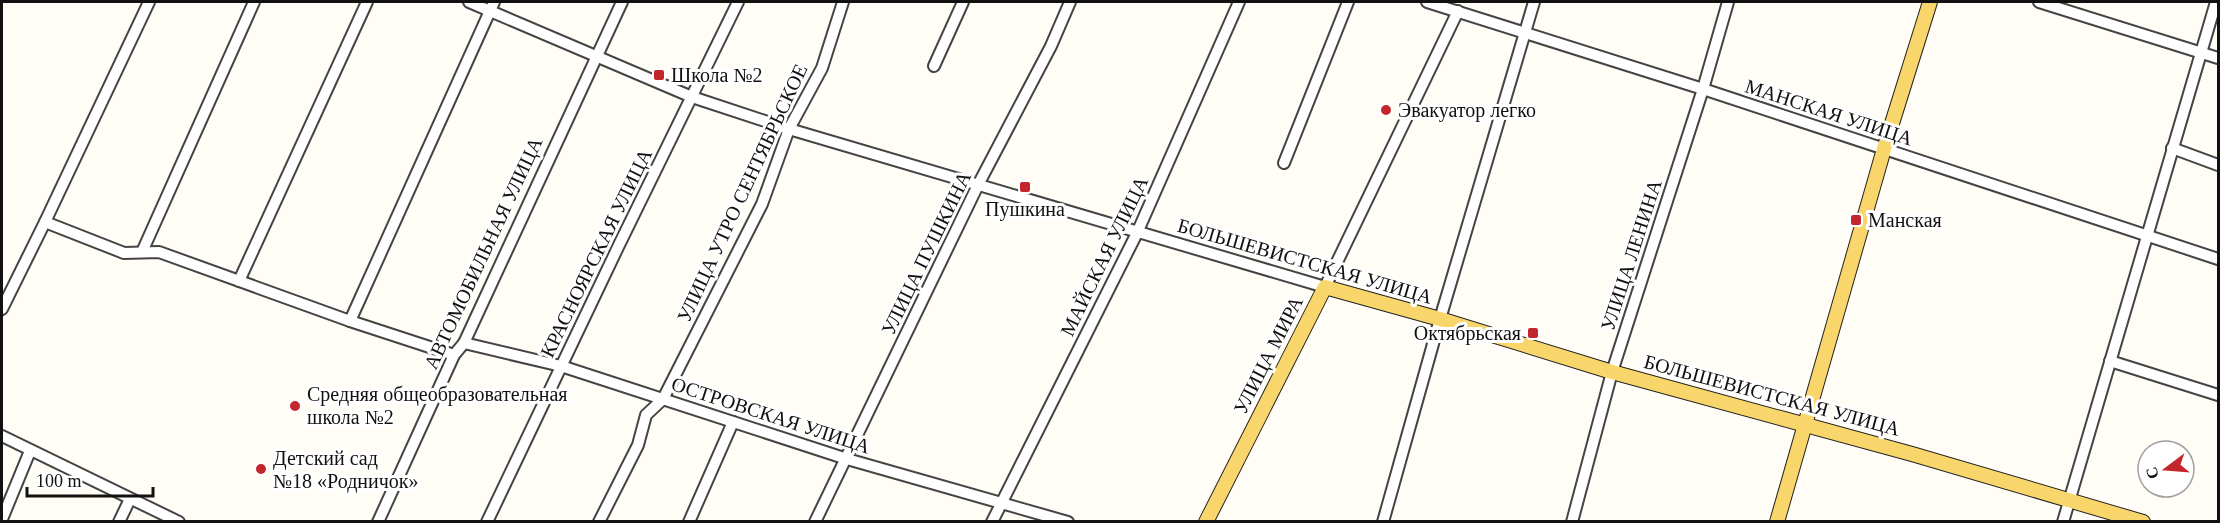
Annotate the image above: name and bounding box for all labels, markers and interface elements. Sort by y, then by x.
street label: УЛИЦА УТРО СЕНТЯБРЬСКОЕ [672,60,813,326]
place label: Школа №2 [671,64,763,86]
marker: Школа №2 [652,68,666,82]
street label: МАНСКАЯ УЛИЦА [1742,75,1916,151]
place label: Эвакуатор легко [1398,99,1536,122]
marker: Эвакуатор легко [1379,103,1393,117]
street label: АВТОМОБИЛЬНАЯ УЛИЦА [420,133,548,373]
street label: КРАСНОЯРСКАЯ УЛИЦА [536,145,657,361]
street label: УЛИЦА ПУШКИНА [877,167,976,339]
street label: МАЙСКАЯ УЛИЦА [1056,172,1153,340]
street label: УЛИЦА ЛЕНИНА [1596,176,1667,334]
marker: Пушкина [1018,180,1032,194]
place label: Пушкина [985,198,1065,221]
place label: Манская [1868,209,1942,231]
marker: Манская [1849,213,1863,227]
street label: БОЛЬШЕВИСТСКАЯ УЛИЦА [1175,214,1435,309]
street label: УЛИЦА МИРА [1229,292,1308,418]
place label: Октябрьская [1414,322,1521,345]
marker: Октябрьская [1526,326,1540,340]
street label: БОЛЬШЕВИСТСКАЯ УЛИЦА [1641,350,1903,441]
street label: ОСТРОВСКАЯ УЛИЦА [669,372,874,459]
place label: Средняя общеобразовательная школа №2 [307,383,568,428]
marker: Средняя общеобразовательная школа №2 [288,399,302,413]
north arrow [2136,439,2196,499]
place label: Детский сад №18 «Родничок» [273,447,419,493]
scale bar [27,460,153,498]
marker: Детский сад №18 «Родничок» [254,462,268,476]
text: С [2142,465,2162,481]
text: 100 m [36,471,82,491]

